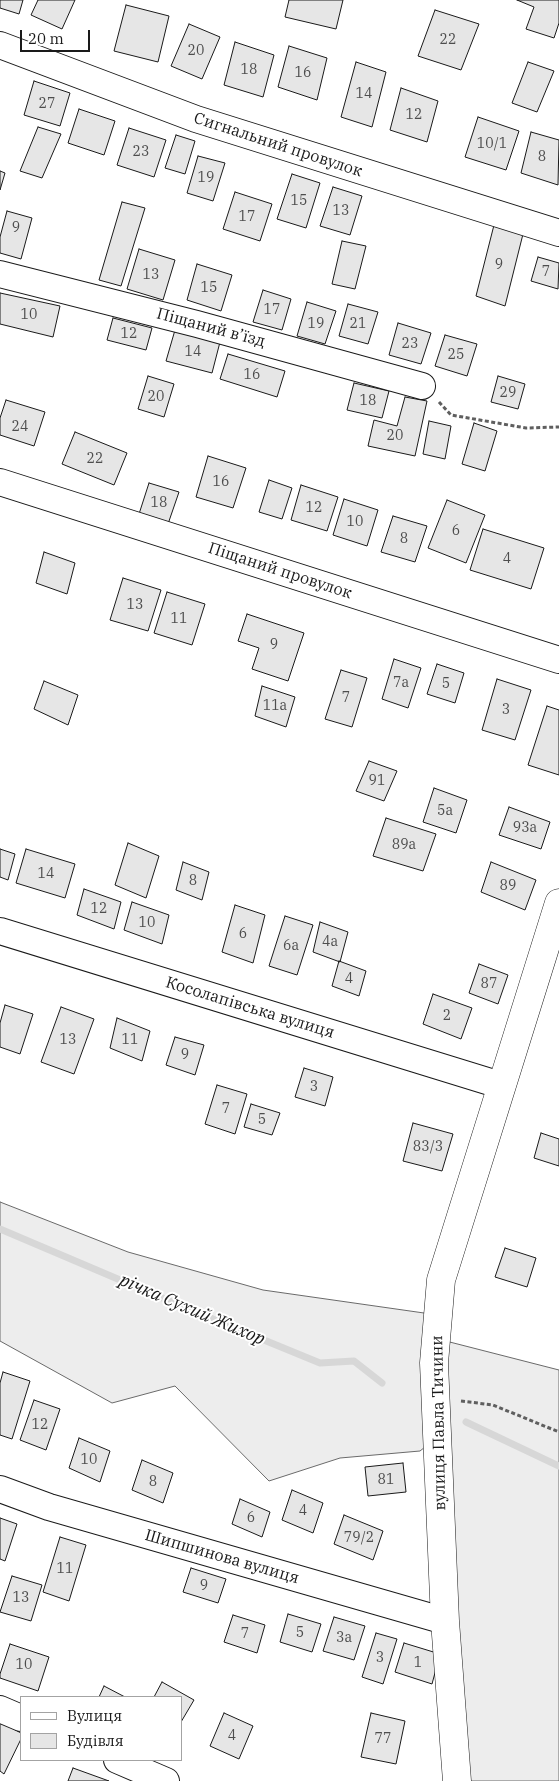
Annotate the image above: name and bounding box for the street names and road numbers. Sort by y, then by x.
street label: Сигнальний провулок [191,109,365,181]
street label: Піщаний в’їзд [155,304,267,352]
street label: Піщаний провулок [206,539,354,603]
street label: Косолапівська вулиця [163,973,337,1043]
street label: вулиця Павла Тичини [428,1335,450,1511]
street label: Шипшинова вулиця [143,1526,301,1588]

